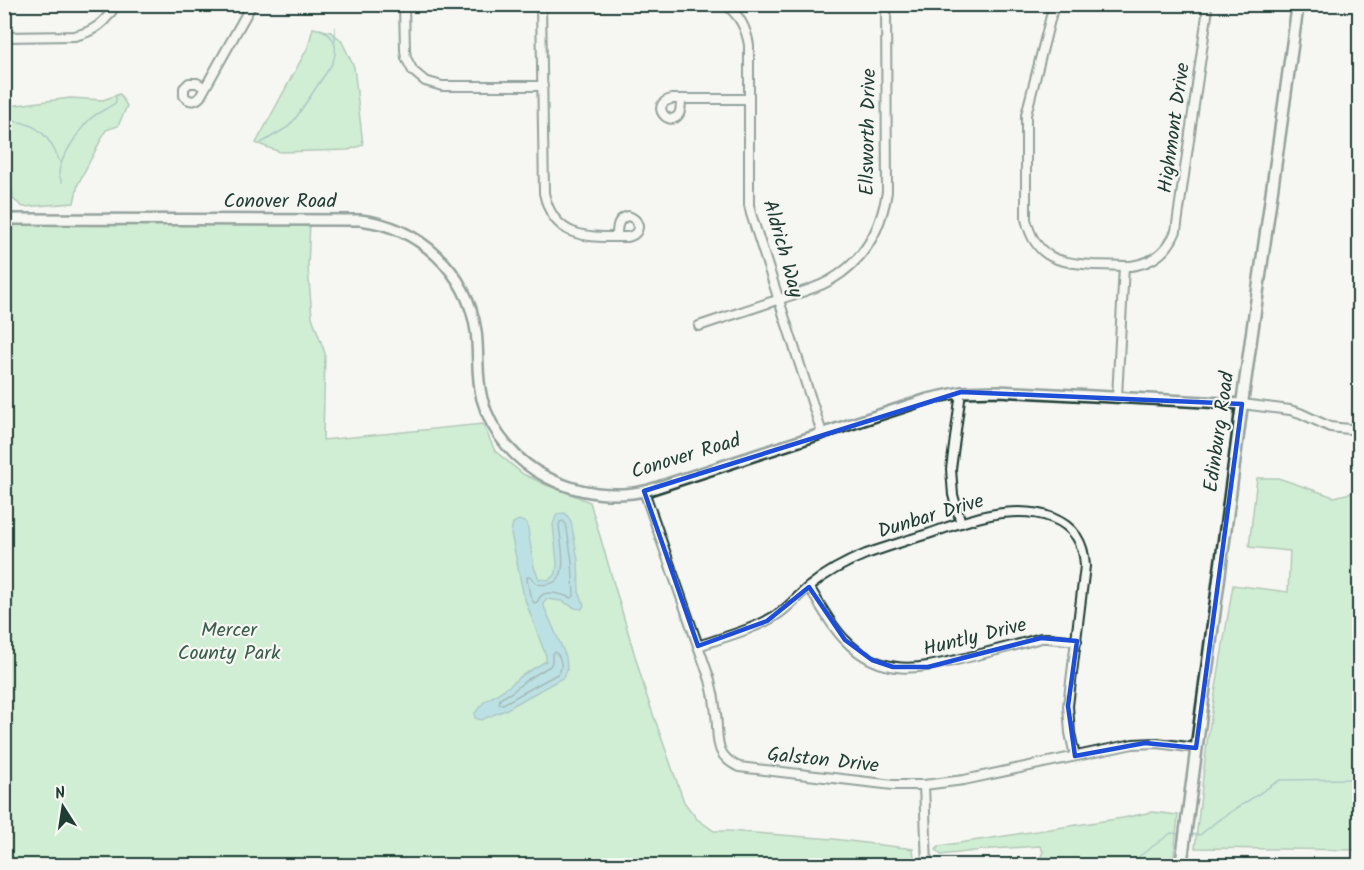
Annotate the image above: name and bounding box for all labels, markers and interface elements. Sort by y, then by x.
street label: Highmont Drive [1150,61,1200,195]
street label: Ellsworth Drive [852,68,886,196]
street label: Conover Road [224,186,337,218]
street label: Aldrich Way [753,196,811,302]
street label: Edinburg Road [1196,369,1244,494]
street label: Conover Road [627,425,746,489]
street label: Dunbar Drive [874,486,988,548]
street label: Huntly Drive [920,610,1030,666]
park label: Mercer County Park [178,615,281,670]
street label: Galston Drive [766,739,880,783]
north arrow [33,777,93,837]
text: N [53,781,68,807]

